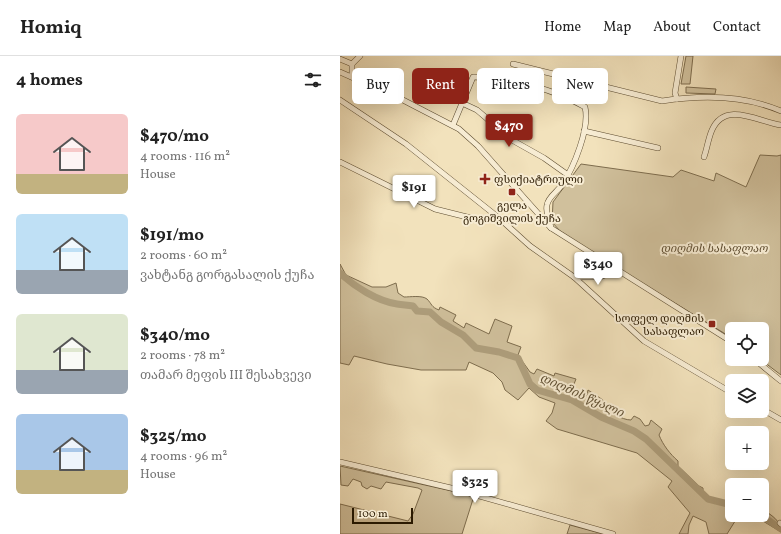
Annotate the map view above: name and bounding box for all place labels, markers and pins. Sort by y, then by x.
pin: $470 [485,114,533,148]
marker: ფსიქიატრიული [479,173,491,185]
place label: ფსიქიატრიული [494,173,583,188]
pin: $191 [390,175,438,209]
marker: გელა გოგიშვილის ქუჩა [507,187,517,197]
place label: გელა გოგიშვილის ქუჩა [463,199,561,227]
pin: $340 [574,252,622,286]
place label: სოფელ დიღმის სასაფლაო [615,312,704,340]
marker: სოფელ დიღმის სასაფლაო [707,319,717,329]
pin: $325 [451,470,499,504]

